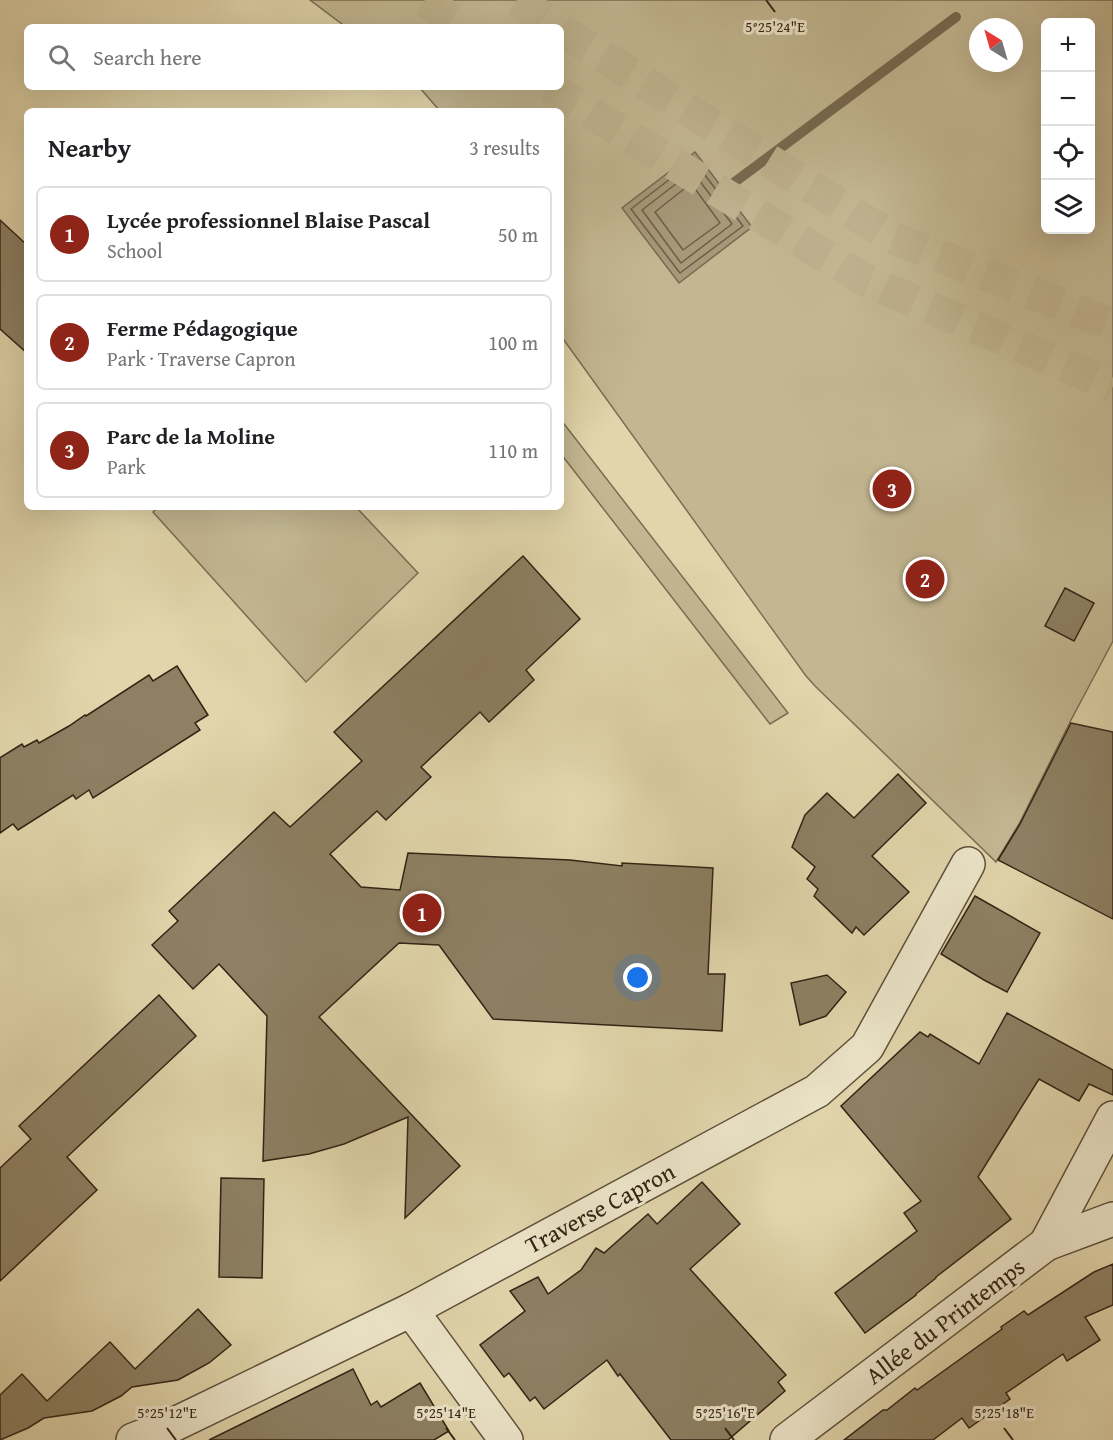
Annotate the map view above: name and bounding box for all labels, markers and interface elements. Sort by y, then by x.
text: 5°25'24"E [745,16,805,37]
north arrow [969,18,1023,72]
map controls [1041,18,1095,234]
button: + [1041,18,1095,72]
search box [24,24,564,90]
icon: search [45,41,78,74]
text: Search here [93,41,202,73]
button: − [1041,72,1095,126]
button: locate [1041,126,1095,180]
text: Nearby [48,128,131,167]
text: 3 results [469,133,540,162]
button: layers [1041,180,1095,234]
text: Lycée professionnel Blaise Pascal [107,204,430,236]
text: 1 [64,220,75,249]
text: 50 m [498,220,538,249]
text: School [107,236,163,265]
text: Ferme Pédagogique [107,312,298,344]
text: 2 [64,328,75,357]
text: 100 m [488,328,538,357]
text: Park · Traverse Capron [107,344,295,373]
text: Parc de la Moline [107,420,275,452]
text: 3 [64,436,75,465]
text: 110 m [488,436,538,465]
text: Park [107,452,146,481]
pin: 3 [872,466,912,512]
pin: 2 [906,556,944,602]
pin: 1 [402,890,442,936]
your location [623,963,652,992]
street label: Traverse Capron [519,1154,682,1262]
street label: Allée du Printemps [858,1249,1032,1393]
text: 5°25'12"E [137,1402,197,1423]
text: 5°25'14"E [416,1402,476,1423]
text: 5°25'16"E [695,1402,755,1423]
text: 5°25'18"E [974,1402,1034,1423]

